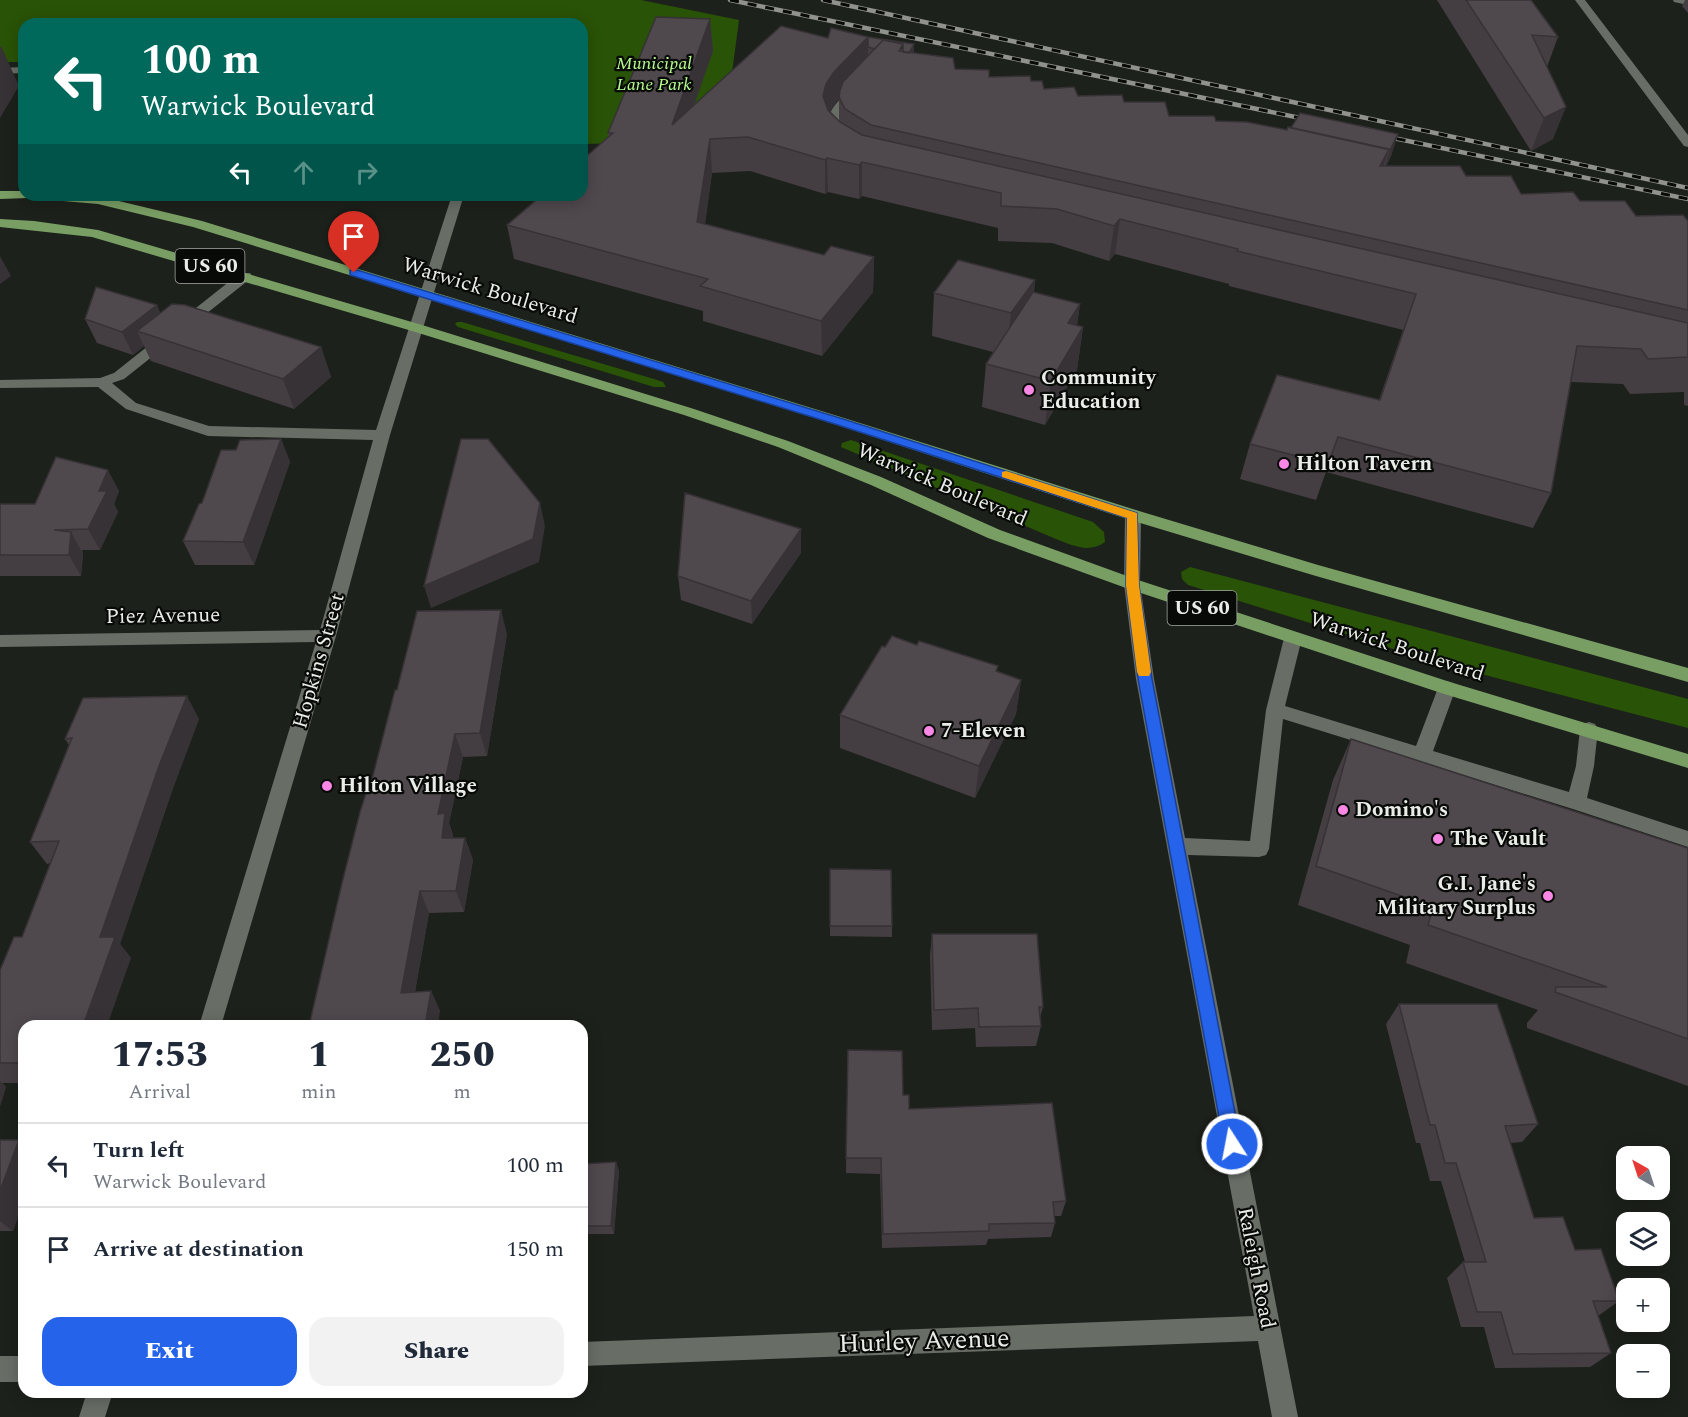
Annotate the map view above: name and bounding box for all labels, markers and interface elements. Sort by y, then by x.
text: 100 m [141,29,260,92]
icon: left [42,42,120,120]
park label: Municipal Lane Park [616,50,692,98]
text: Warwick Boulevard [141,86,375,128]
icon: left [224,156,257,189]
icon: ahead [287,156,320,189]
icon: right [350,156,383,189]
pin [328,211,379,273]
icon: arrive [337,220,370,253]
road number: US 60 [176,249,244,283]
street label: Warwick Boulevard [398,249,582,333]
place label: Community Education [1041,362,1157,418]
marker: Community Education [1022,383,1036,397]
street label: Warwick Boulevard [852,435,1032,535]
place label: Hilton Tavern [1296,448,1432,480]
marker: Hilton Tavern [1277,457,1291,471]
street label: Hopkins Street [284,589,354,733]
road number: US 60 [1168,591,1236,625]
street label: Piez Avenue [105,599,221,633]
street label: Warwick Boulevard [1305,604,1489,690]
place label: 7-Eleven [941,715,1026,747]
marker: 7-Eleven [922,724,936,738]
place label: Hilton Village [339,770,477,802]
marker: Hilton Village [320,779,334,793]
place label: Domino's [1355,794,1448,826]
marker: Domino's [1336,803,1350,817]
place label: The Vault [1450,823,1546,855]
marker: The Vault [1431,832,1445,846]
place label: G.I. Jane's Military Surplus [1377,868,1536,924]
marker: G.I. Jane's Military Surplus [1541,889,1555,903]
text: 17:53 [111,1028,208,1083]
text: 1 [308,1028,330,1083]
text: 250 [430,1028,495,1083]
text: Arrival [129,1077,191,1107]
text: min [301,1077,336,1107]
text: m [454,1077,471,1107]
position arrow [1200,1112,1264,1176]
text: Turn left [93,1134,185,1167]
north arrow [1616,1146,1670,1200]
map controls [1616,1146,1670,1398]
icon: left [42,1149,75,1182]
text: 100 m [507,1149,564,1182]
text: Warwick Boulevard [93,1167,266,1197]
street label: Raleigh Road [1229,1204,1283,1332]
button: layers [1616,1212,1670,1266]
icon: arrive [42,1233,75,1266]
text: Arrive at destination [93,1233,304,1266]
text: 150 m [507,1233,564,1266]
button: + [1616,1278,1670,1332]
button: Exit [42,1317,297,1386]
button: Share [309,1317,564,1386]
street label: Hurley Avenue [838,1318,1010,1364]
button: − [1616,1344,1670,1398]

